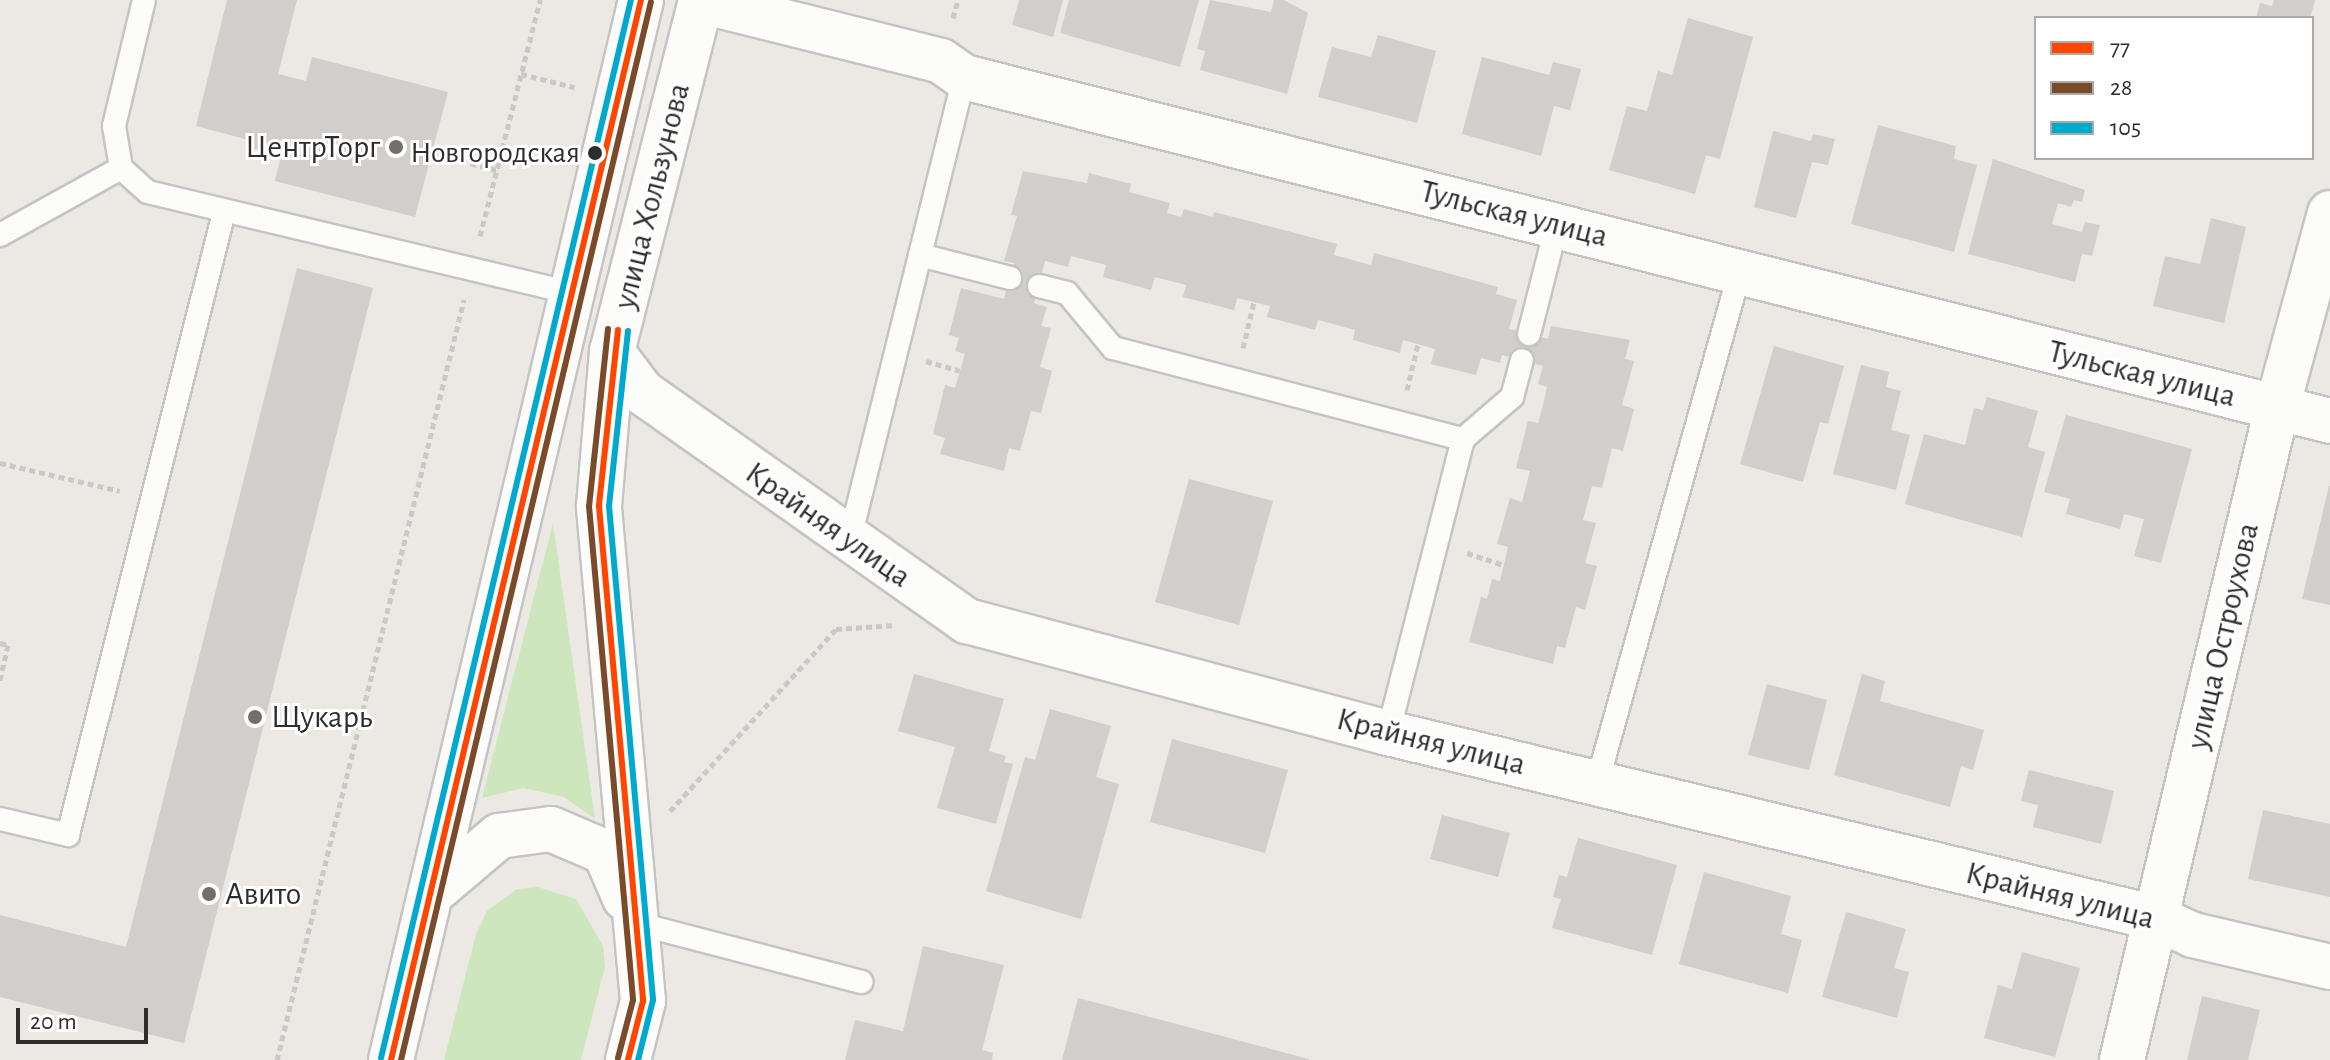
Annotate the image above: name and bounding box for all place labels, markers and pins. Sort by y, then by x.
place label: ЦентрТорг [245,128,380,166]
place label: Новгородская [410,135,580,171]
marker: ЦентрТорг [387,138,405,156]
marker: Новгородская [587,145,603,161]
place label: Щукарь [271,698,372,736]
marker: Щукарь [246,708,264,726]
place label: Авито [225,875,301,913]
marker: Авито [200,885,218,903]

